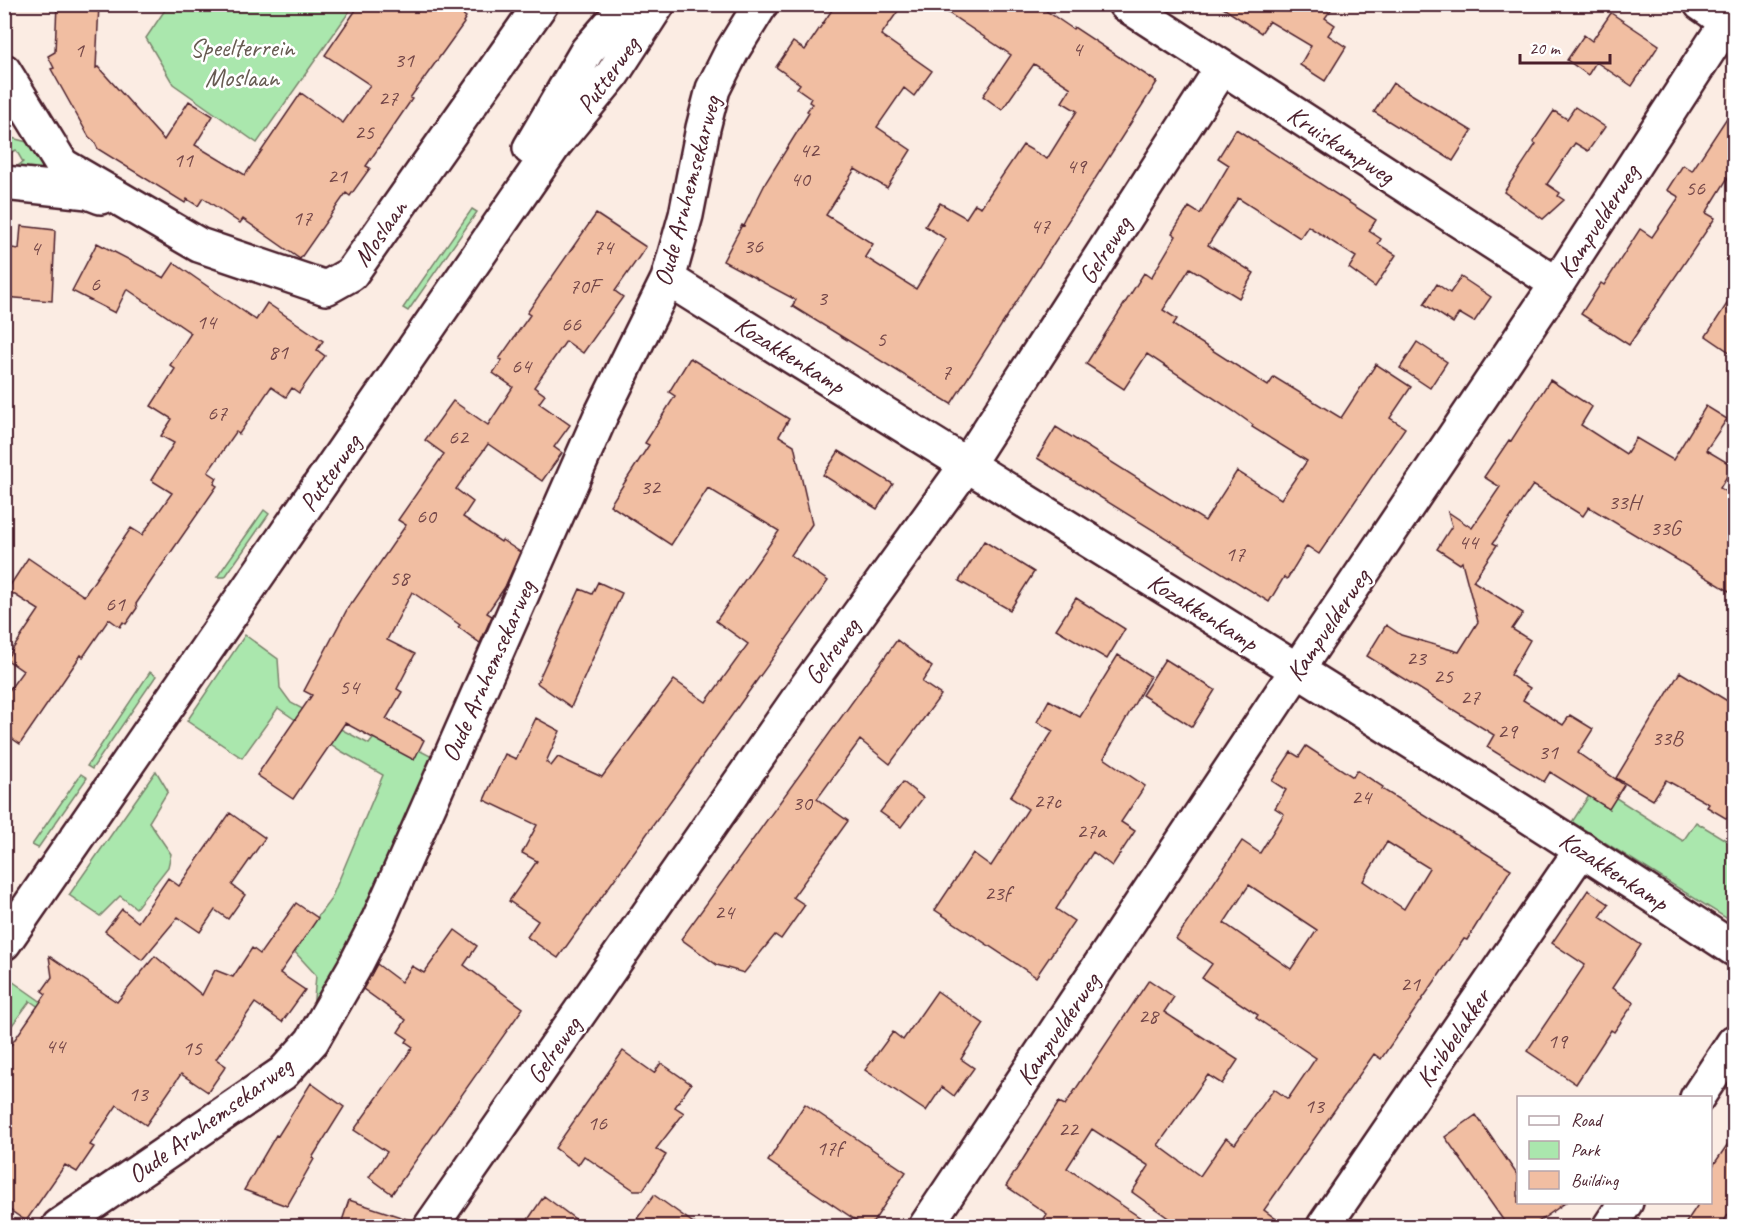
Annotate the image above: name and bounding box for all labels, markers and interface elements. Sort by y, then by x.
scale bar [1520,27,1610,65]
street label: Putterweg [569,29,648,120]
park label: Speelterrein Moslaan [190,31,296,94]
house number: 4 [1072,35,1084,63]
house number: 1 [74,36,85,64]
text: 20 m [1529,37,1562,59]
house number: 31 [394,46,415,74]
house number: 27 [378,84,399,112]
street label: Oude Arnhemsekarweg [646,90,729,290]
street label: Kruiskampweg [1281,98,1402,193]
house number: 25 [354,118,375,146]
house number: 42 [799,136,821,164]
house number: 11 [173,146,194,174]
house number: 49 [1066,152,1088,180]
street label: Kampvelderweg [1549,157,1648,284]
house number: 21 [327,162,348,190]
house number: 40 [790,165,812,193]
house number: 56 [1685,174,1706,202]
street label: Moslaan [345,192,415,273]
house number: 17 [292,204,313,232]
street label: Gelreweg [1071,208,1140,290]
house number: 47 [1030,212,1051,240]
house number: 36 [743,232,764,260]
house number: 74 [593,233,615,261]
house number: 4 [30,234,42,262]
house number: 6 [90,270,101,298]
house number: 70F [569,272,604,300]
house number: 3 [817,284,829,312]
house number: 14 [196,308,218,336]
street label: Kozakkenkamp [729,308,852,402]
house number: 66 [561,310,582,338]
house number: 5 [876,325,887,353]
house number: 81 [268,338,289,366]
house number: 64 [511,352,533,380]
house number: 7 [941,358,952,386]
house number: 67 [207,399,228,427]
house number: 62 [448,423,470,451]
street label: Putterweg [292,426,369,518]
house number: 32 [640,473,662,501]
house number: 33H [1608,488,1644,516]
house number: 60 [416,502,438,530]
house number: 33G [1650,514,1683,542]
house number: 44 [1458,528,1480,556]
house number: 17 [1225,540,1246,568]
street label: Kampvelderweg [1278,561,1379,687]
house number: 58 [389,564,411,592]
street label: Kozakkenkamp [1142,565,1265,659]
street label: Oude Arnhemsekarweg [433,573,544,767]
house number: 61 [105,590,126,618]
street label: Gelreweg [797,610,868,691]
house number: 23 [1406,644,1428,672]
house number: 25 [1433,662,1454,690]
house number: 54 [339,673,361,701]
house number: 27 [1460,683,1481,711]
house number: 29 [1497,717,1519,745]
house number: 33B [1651,724,1684,752]
house number: 31 [1538,738,1559,766]
house number: 24 [1351,783,1373,811]
house number: 27c [1033,787,1062,815]
house number: 30 [792,789,814,817]
house number: 27a [1076,817,1107,845]
street label: Kozakkenkamp [1553,823,1676,919]
house number: 23f [984,879,1015,907]
house number: 24 [714,898,736,926]
street label: Kampvelderweg [1008,965,1109,1091]
house number: 21 [1400,970,1421,998]
street label: Knibbelakker [1408,980,1499,1093]
house number: 28 [1138,1002,1160,1030]
street label: Gelreweg [519,1008,590,1090]
house number: 19 [1547,1027,1569,1055]
house number: 44 [45,1032,67,1060]
house number: 15 [182,1034,203,1062]
street label: Oude Arnhemsekarweg [121,1048,300,1191]
house number: 13 [128,1080,150,1108]
house number: 13 [1304,1092,1326,1120]
legend [1517,1096,1712,1204]
house number: 16 [587,1109,608,1137]
text: Road [1571,1109,1604,1131]
house number: 22 [1058,1115,1080,1143]
house number: 17f [816,1134,847,1162]
text: Park [1571,1139,1601,1161]
text: Building [1571,1169,1620,1191]

